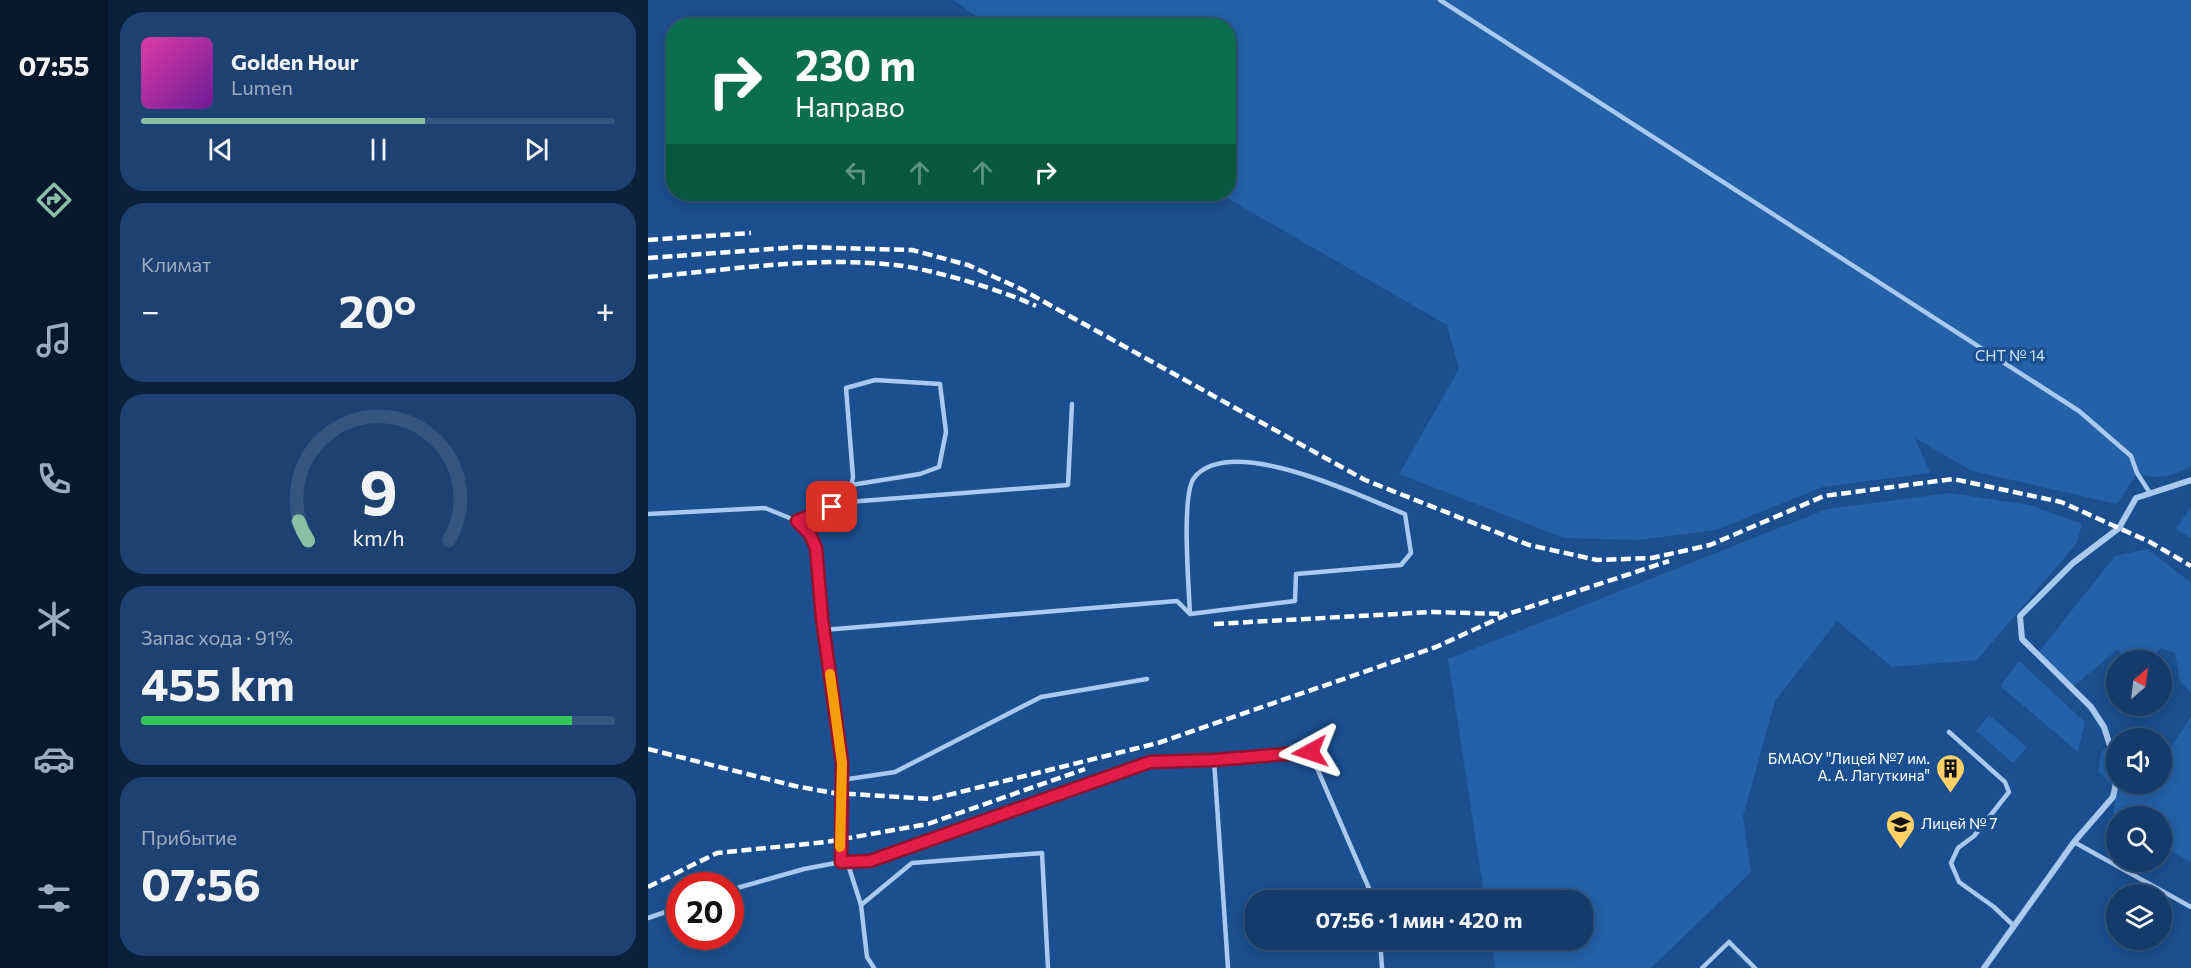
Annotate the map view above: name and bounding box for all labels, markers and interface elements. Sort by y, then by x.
text: 230 m [795,38,916,90]
icon: right [696,42,774,120]
text: Golden Hour [231,48,359,75]
text: 07:55 [18,49,90,82]
text: Lumen [231,75,293,99]
text: Направо [795,90,905,123]
icon: previous [204,133,237,166]
icon: pause [362,133,395,166]
icon: next [520,133,553,166]
icon: left [840,156,873,189]
icon: ahead [903,156,936,189]
icon: ahead [966,156,999,189]
icon: right [1029,156,1062,189]
icon: directions [33,179,75,221]
text: Климат [141,252,211,276]
text: 20° [339,282,417,337]
text: − [141,289,160,330]
text: + [596,289,615,330]
icon: music [33,319,75,361]
park label: СНТ № 14 [1975,346,2045,364]
text: 9 [359,452,397,528]
icon: phone [33,458,75,500]
pin [806,481,857,532]
icon: arrive [815,490,848,523]
text: km/h [352,524,404,550]
icon: climate [33,598,75,640]
text: Запас хода · 91% [141,625,293,649]
north arrow [2106,650,2172,716]
map controls [2106,650,2172,950]
text: 455 km [141,655,295,710]
position arrow [1278,720,1342,784]
button: sound [2106,728,2172,794]
icon: car [33,738,75,780]
place label: БМАОУ "Лицей №7 им. А. А. Лагуткина" [1768,749,1930,784]
building icon: БМАОУ "Лицей №7 им. А. А. Лагуткина" [1935,752,1967,794]
button: search [2106,806,2172,872]
school or university icon: Лицей № 7 [1884,808,1916,850]
place label: Лицей № 7 [1921,814,1997,832]
text: Прибытие [141,825,237,849]
text: 07:56 [141,855,261,910]
speed limit sign: 20 [666,872,744,950]
icon: filters [33,877,75,919]
button: layers [2106,884,2172,950]
text: 07:56 · 1 мин · 420 m [1316,906,1522,933]

